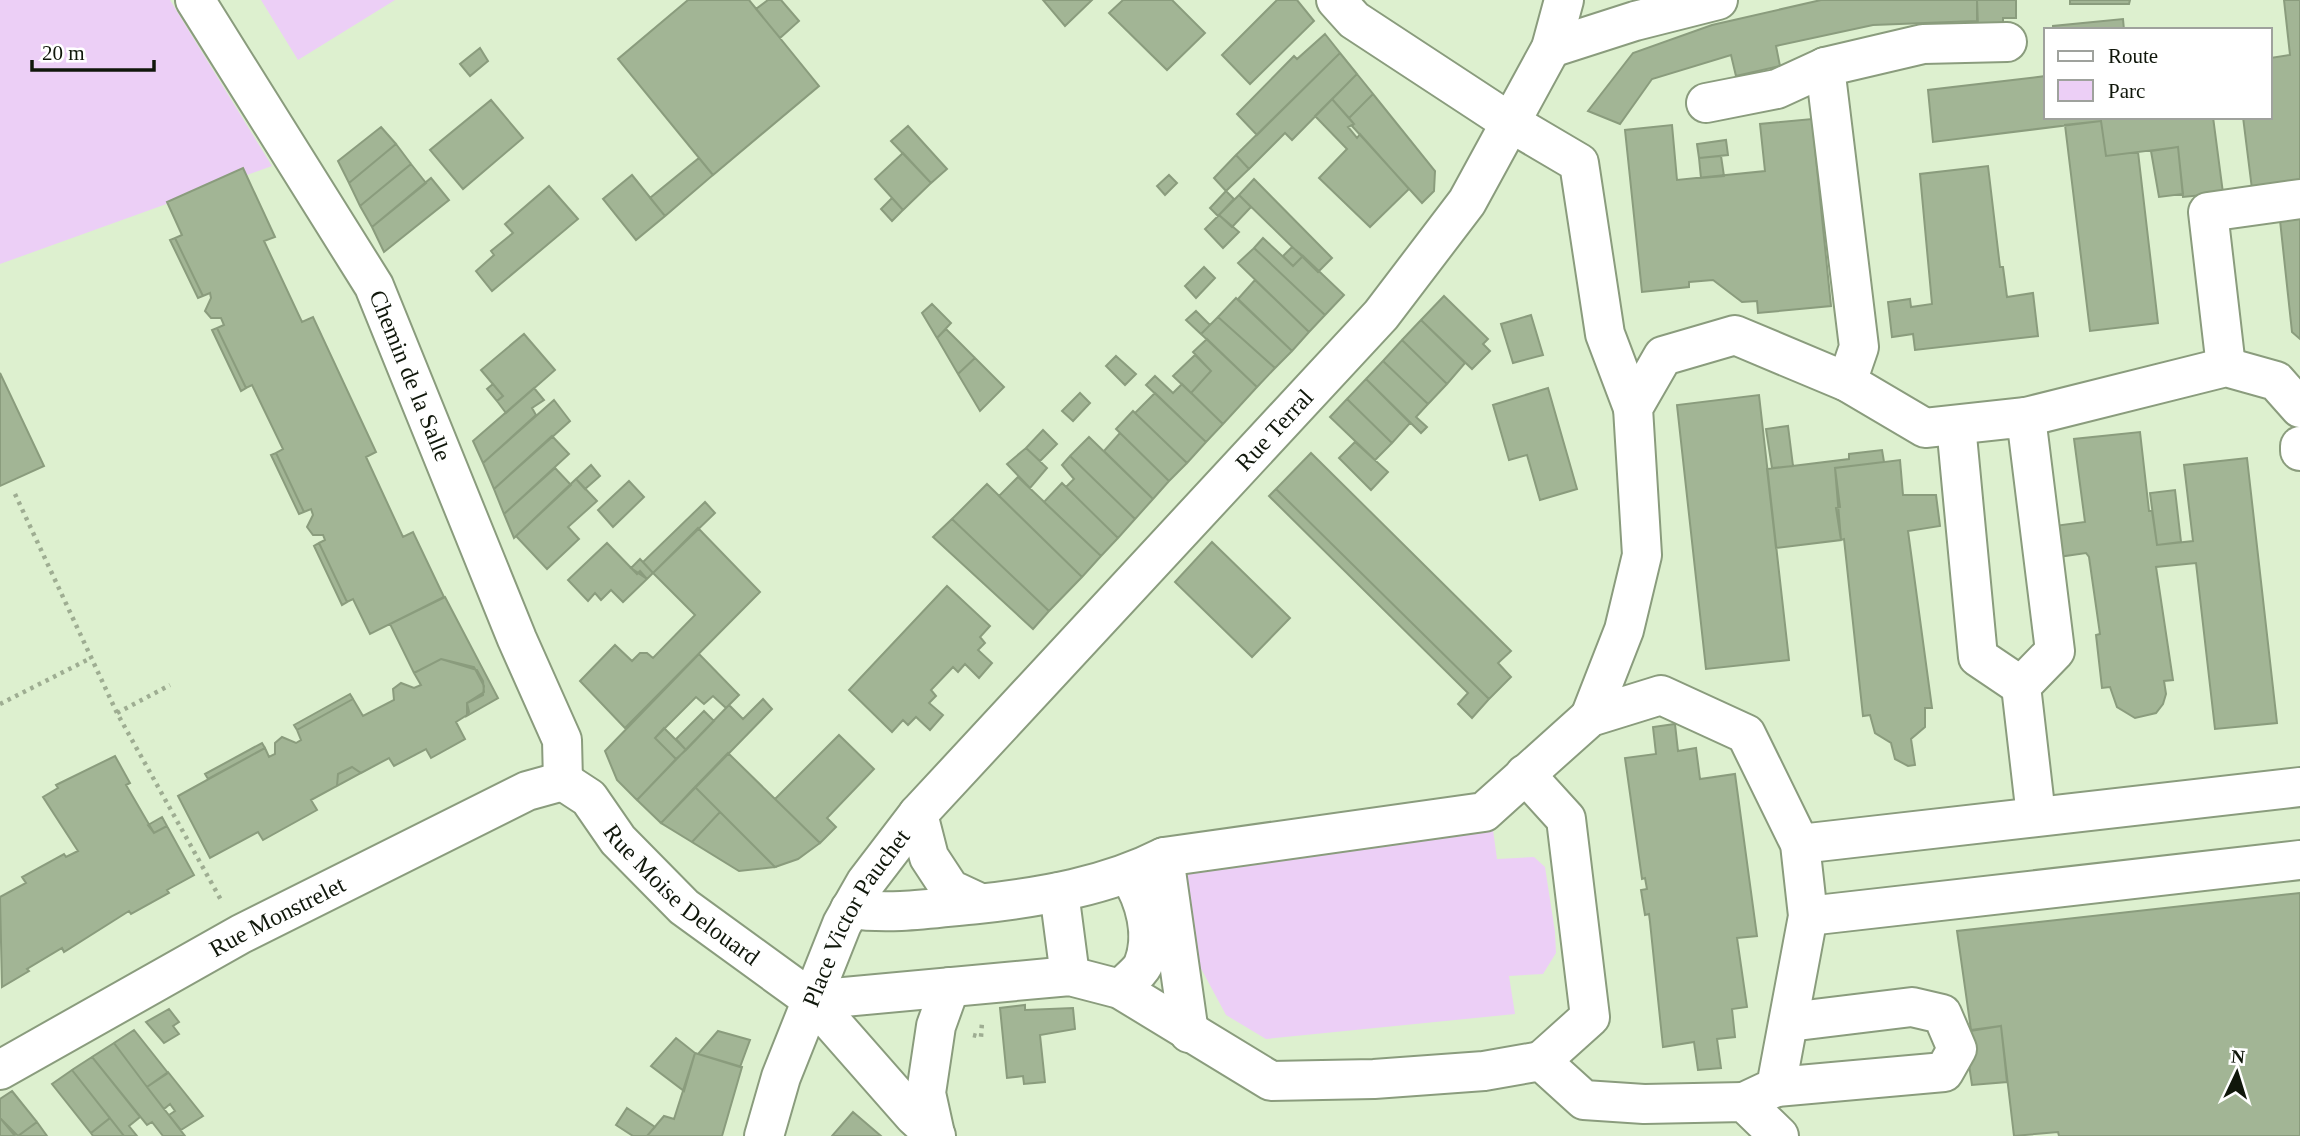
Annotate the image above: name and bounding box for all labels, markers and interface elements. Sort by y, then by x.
scale bar [32,28,154,72]
legend [2044,28,2272,119]
text: 20 m [42,41,85,65]
text: Route [2108,44,2158,68]
text: Parc [2108,79,2145,103]
street label: Chemin de la Salle [364,286,456,465]
street label: Rue Terral [1230,384,1319,476]
street label: Rue Moise Delouard [598,819,764,970]
street label: Place Victor Pauchet [797,824,915,1010]
street label: Rue Monstrelet [205,871,350,962]
north arrow [2202,1038,2272,1108]
text: N [2231,1046,2246,1068]

